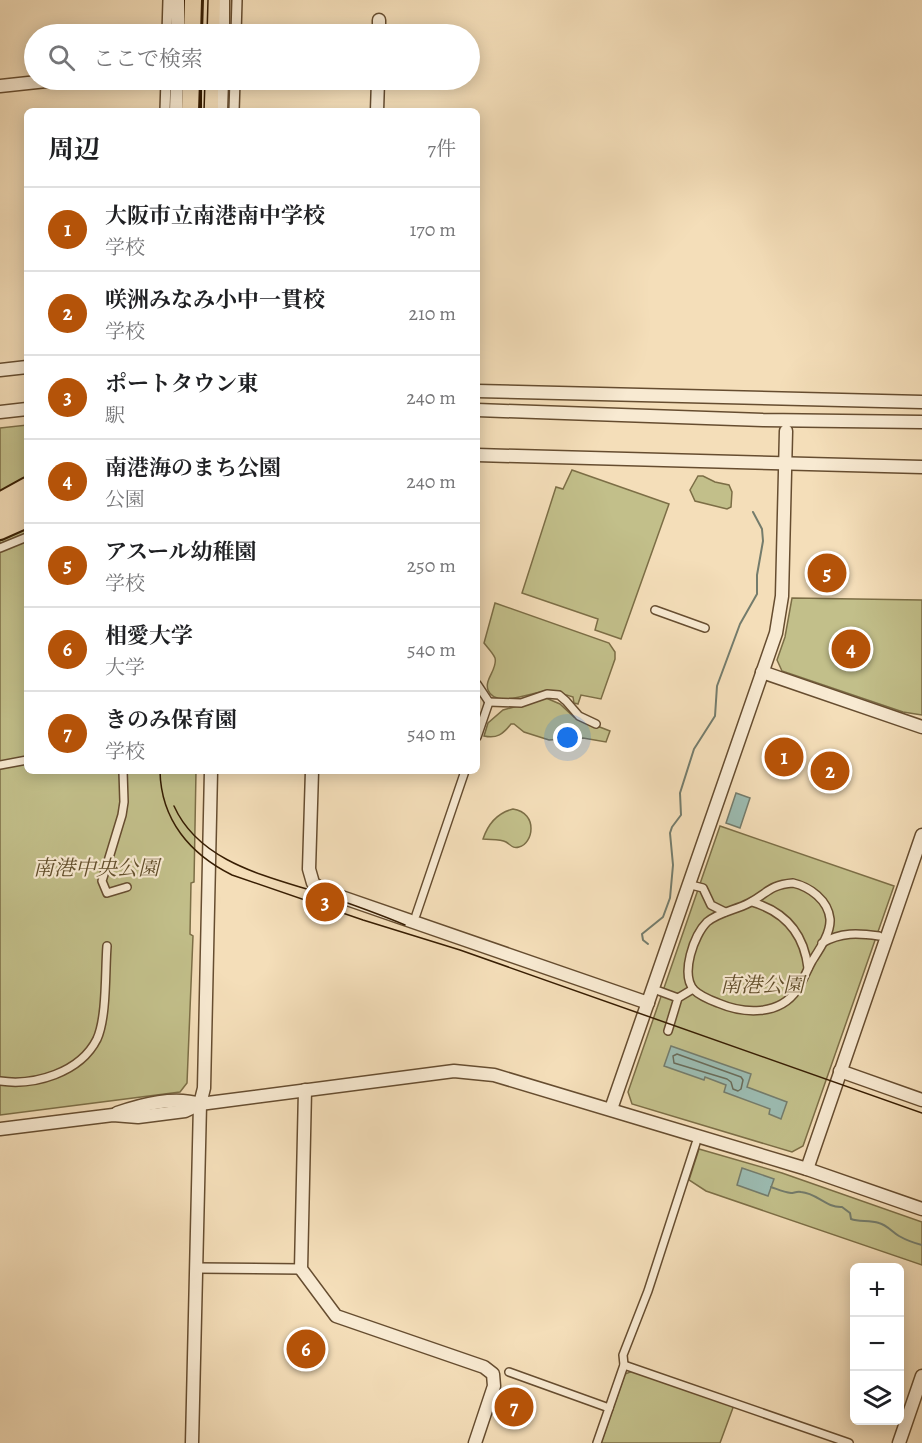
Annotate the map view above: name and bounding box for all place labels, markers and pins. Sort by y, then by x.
pin: 5 [808,550,846,596]
pin: 4 [832,626,870,672]
pin: 1 [764,734,804,780]
pin: 2 [810,748,850,794]
pin: 3 [306,880,344,924]
pin: 6 [286,1326,326,1372]
pin: 7 [494,1384,534,1430]

